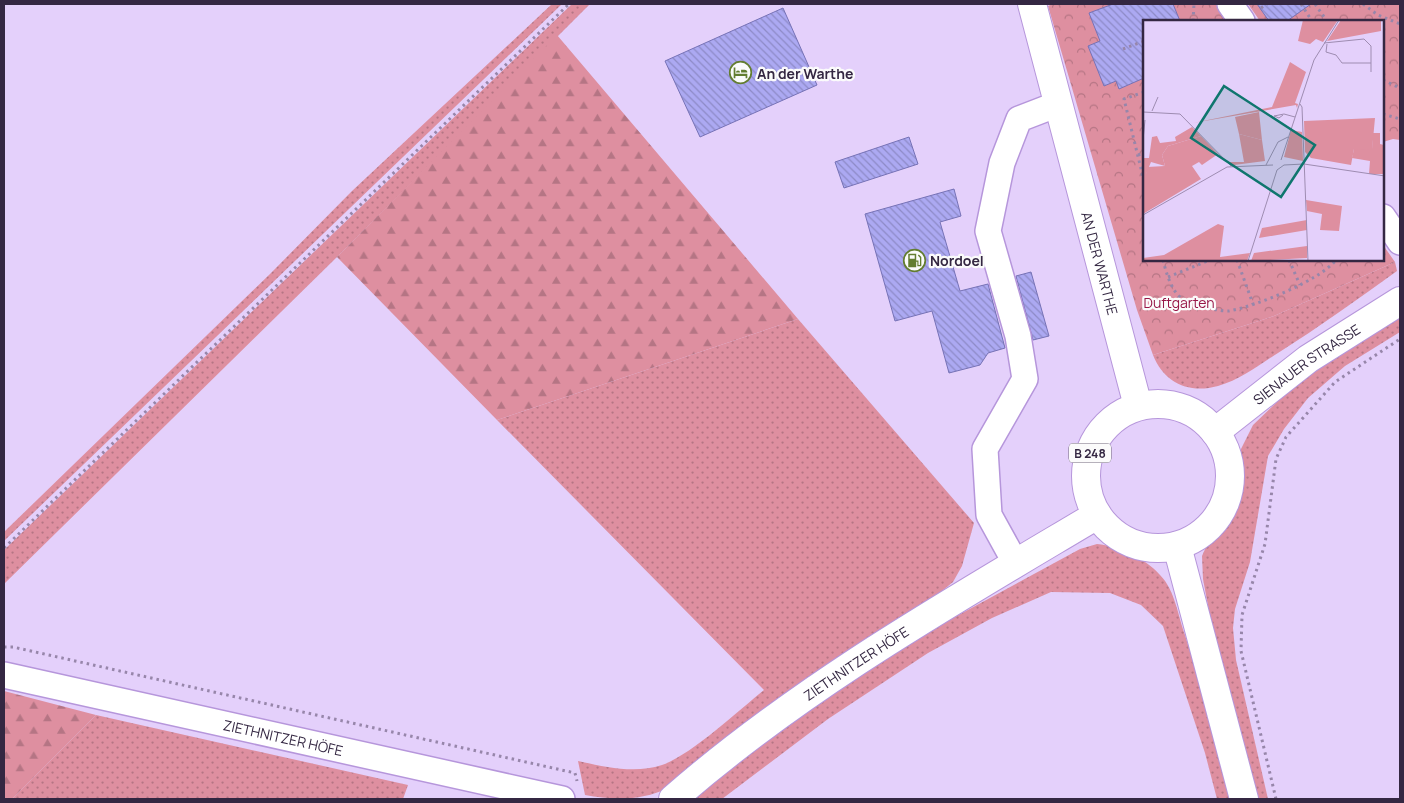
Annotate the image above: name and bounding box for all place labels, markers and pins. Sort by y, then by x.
hotel icon: An der Warthe [729,61,753,85]
place label: An der Warthe [757,64,853,83]
fuel station icon: Nordoel [902,248,926,272]
place label: Nordoel [930,251,984,270]

